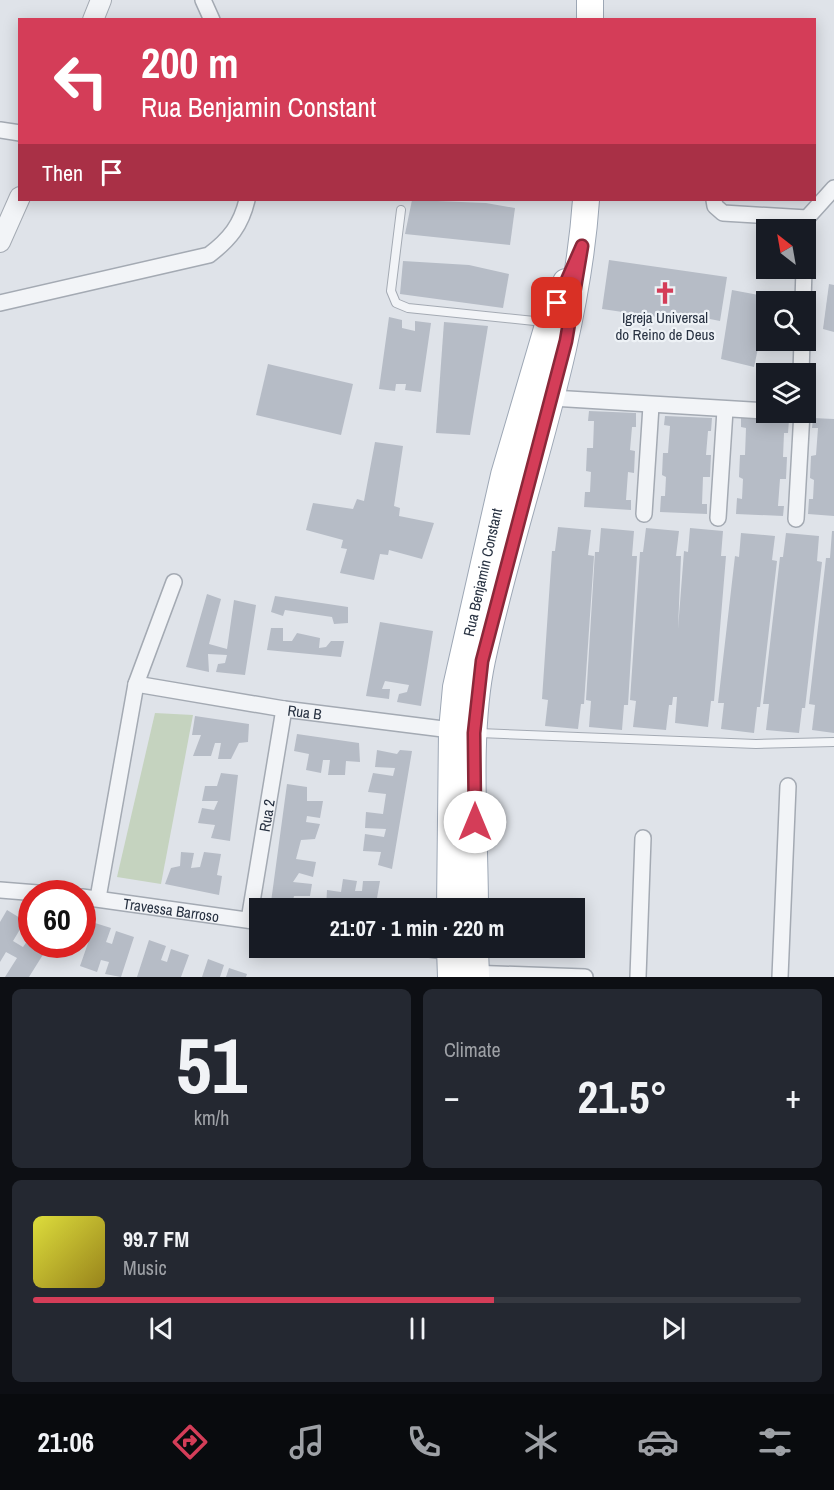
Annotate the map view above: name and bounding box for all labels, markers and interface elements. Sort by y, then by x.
text: 200 m [141,35,239,91]
icon: left [42,42,120,120]
text: Rua Benjamin Constant [141,89,376,125]
icon: arrive [95,156,128,189]
text: Then [42,158,83,188]
north arrow [756,219,816,279]
map controls [756,219,816,423]
pin [531,277,582,328]
church icon: Igreja Universal do Reino de Deus [652,280,678,306]
icon: arrive [540,286,573,319]
button: search [756,291,816,351]
place label: Igreja Universal do Reino de Deus [615,307,715,345]
button: layers [756,363,816,423]
street label: Rua Benjamin Constant [457,505,507,638]
street label: Rua B [286,699,323,724]
position arrow [443,790,507,854]
street label: Rua 2 [253,797,279,833]
speed limit sign: 60 [18,880,96,958]
street label: Travessa Barroso [122,892,221,927]
text: 21:07 · 1 min · 220 m [330,913,504,943]
text: 51 [176,1012,247,1117]
text: Climate [444,1036,501,1063]
text: 21.5° [578,1066,667,1127]
text: − [444,1074,460,1118]
text: + [785,1074,801,1118]
text: km/h [194,1104,229,1131]
text: 99.7 FM [123,1224,189,1254]
text: Music [123,1254,167,1281]
icon: previous [145,1312,178,1345]
icon: pause [401,1312,434,1345]
icon: next [657,1312,690,1345]
icon: directions [169,1421,211,1463]
icon: music [286,1421,328,1463]
icon: phone [403,1421,445,1463]
icon: climate [520,1421,562,1463]
icon: car [637,1421,679,1463]
icon: filters [754,1421,796,1463]
text: 21:06 [38,1424,94,1460]

